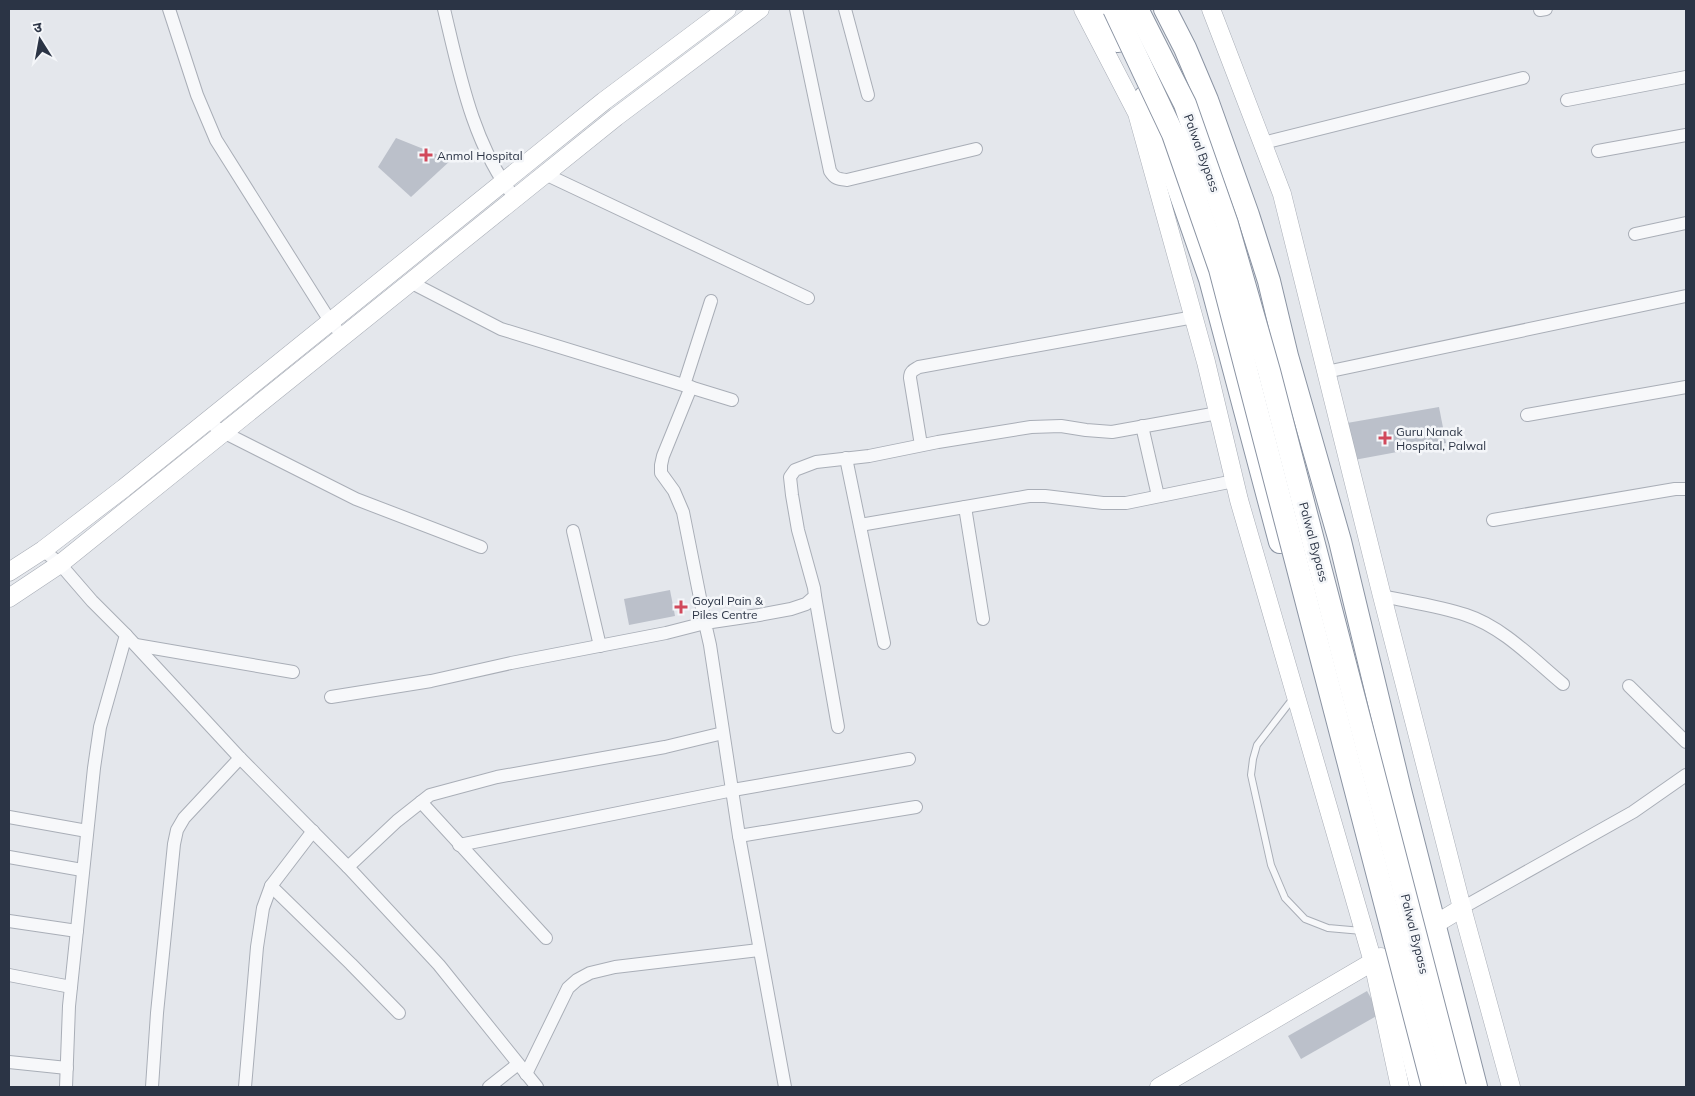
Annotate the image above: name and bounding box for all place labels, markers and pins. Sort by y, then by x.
marker: Anmol Hospital [419,148,433,162]
place label: Anmol Hospital [437,148,523,163]
place label: Guru Nanak Hospital, Palwal [1396,424,1486,453]
marker: Guru Nanak Hospital, Palwal [1378,431,1392,445]
place label: Goyal Pain & Piles Centre [692,593,764,622]
marker: Goyal Pain & Piles Centre [674,600,688,614]

